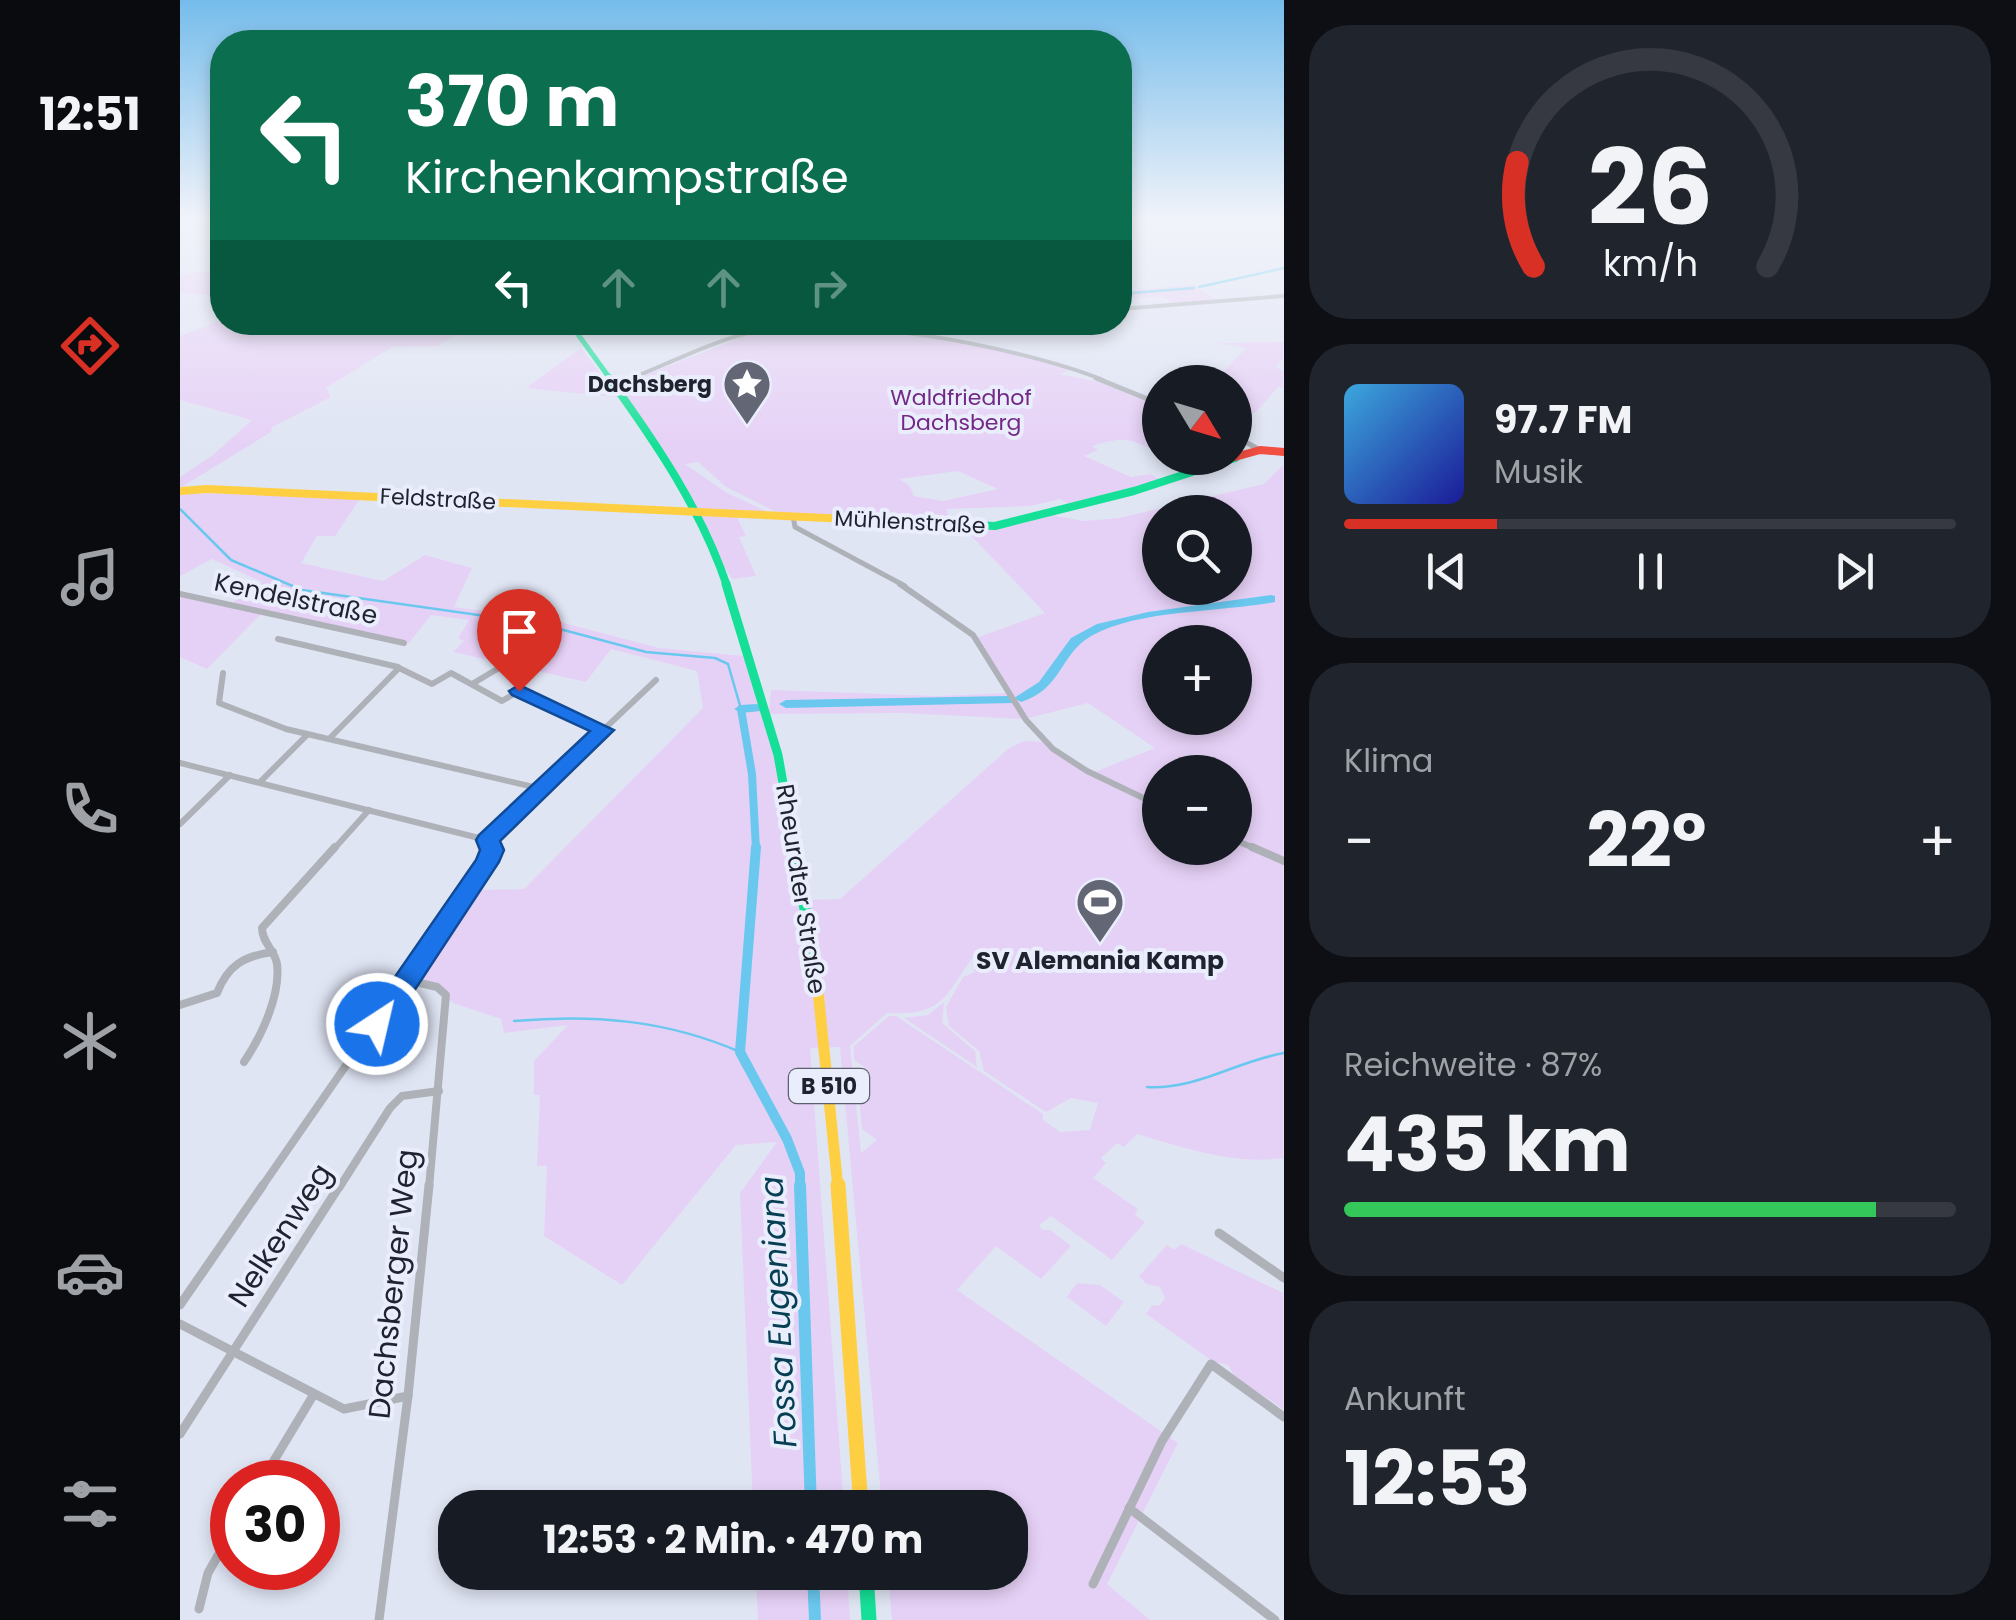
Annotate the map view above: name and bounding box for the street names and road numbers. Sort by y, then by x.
street label: Feldstraße [379,480,497,518]
street label: Mühlenstraße [834,503,986,541]
street label: Kendelstraße [211,565,381,633]
street label: Rheurdter Straße [767,782,835,996]
road number: B 510 [789,1069,869,1103]
street label: Dachsberger Weg [357,1147,429,1421]
street label: Nelkenweg [217,1155,343,1315]

